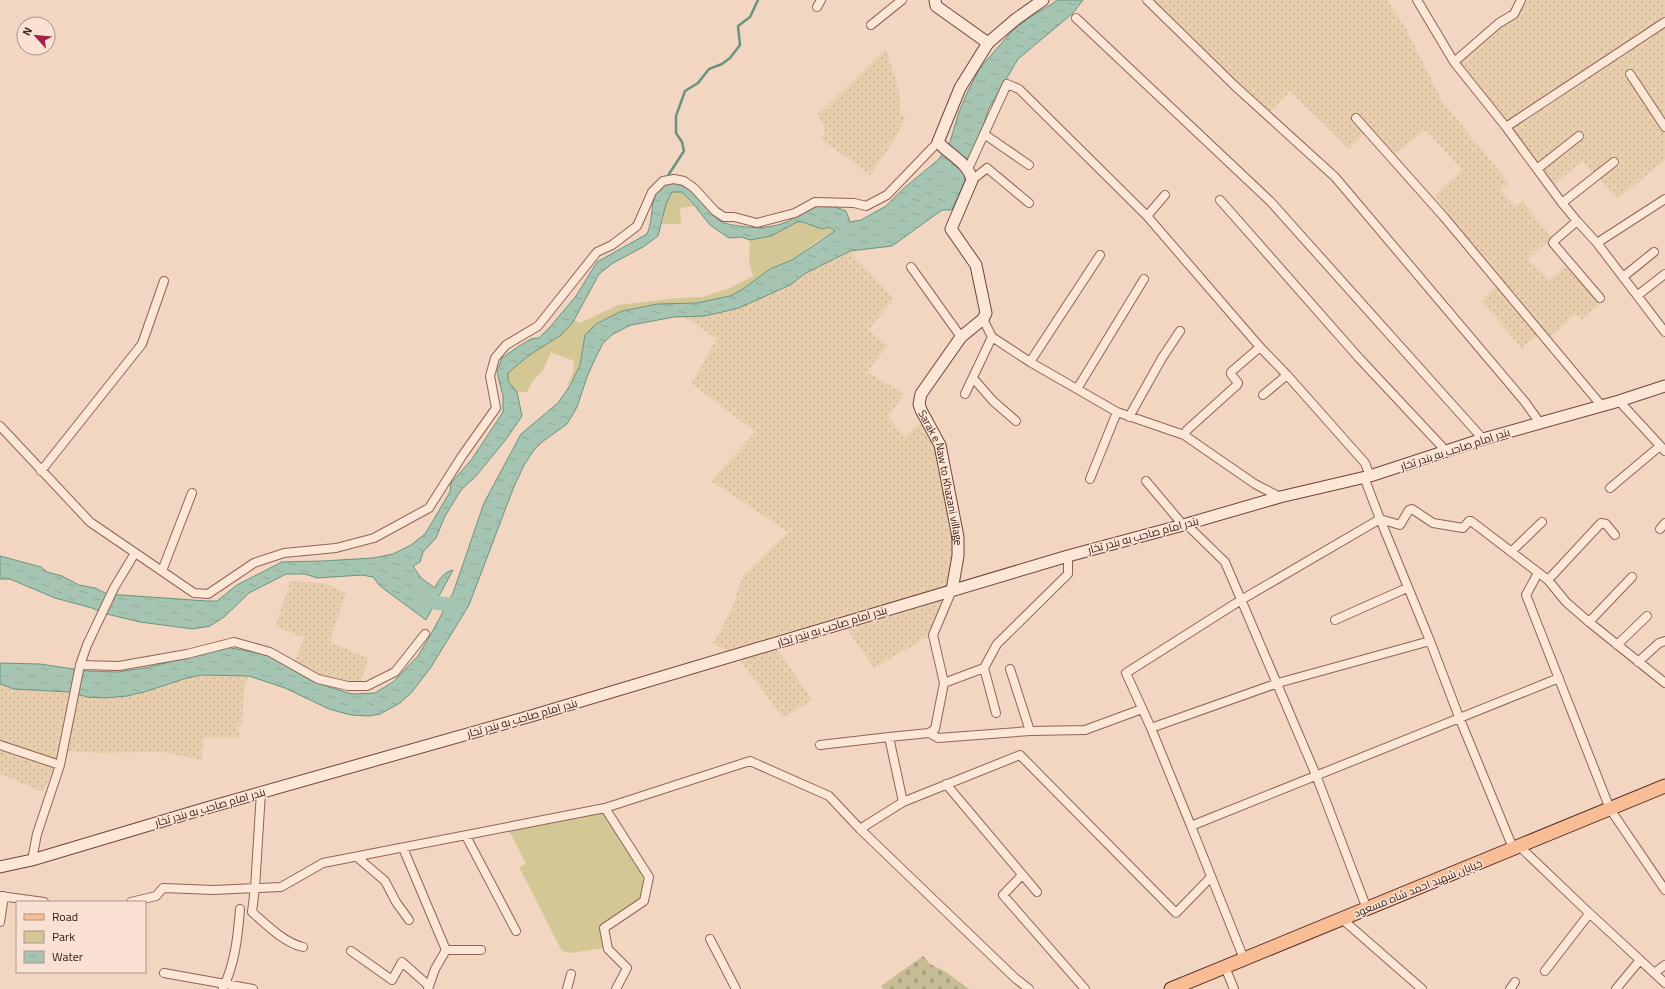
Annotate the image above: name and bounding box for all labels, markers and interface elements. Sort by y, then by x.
north arrow [16,16,56,56]
text: N [16,24,38,39]
street label: Sarak e Naw to Khazani village [913,406,968,546]
street label: بندر امام صاحب به بندر تخار [1397,422,1513,477]
street label: بندر امام صاحب به بندر تخار [1084,511,1201,560]
street label: بندر امام صاحب به بندر تخار [773,600,890,653]
street label: بندر امام صاحب به بندر تخار [463,693,580,744]
street label: بندر امام صاحب به بندر تخار [151,782,268,833]
street label: خیابان شهید احمد شاه مسعود [1350,853,1486,923]
legend [16,901,146,973]
text: Road [52,905,78,928]
text: Park [52,925,75,948]
text: Water [52,945,83,968]

